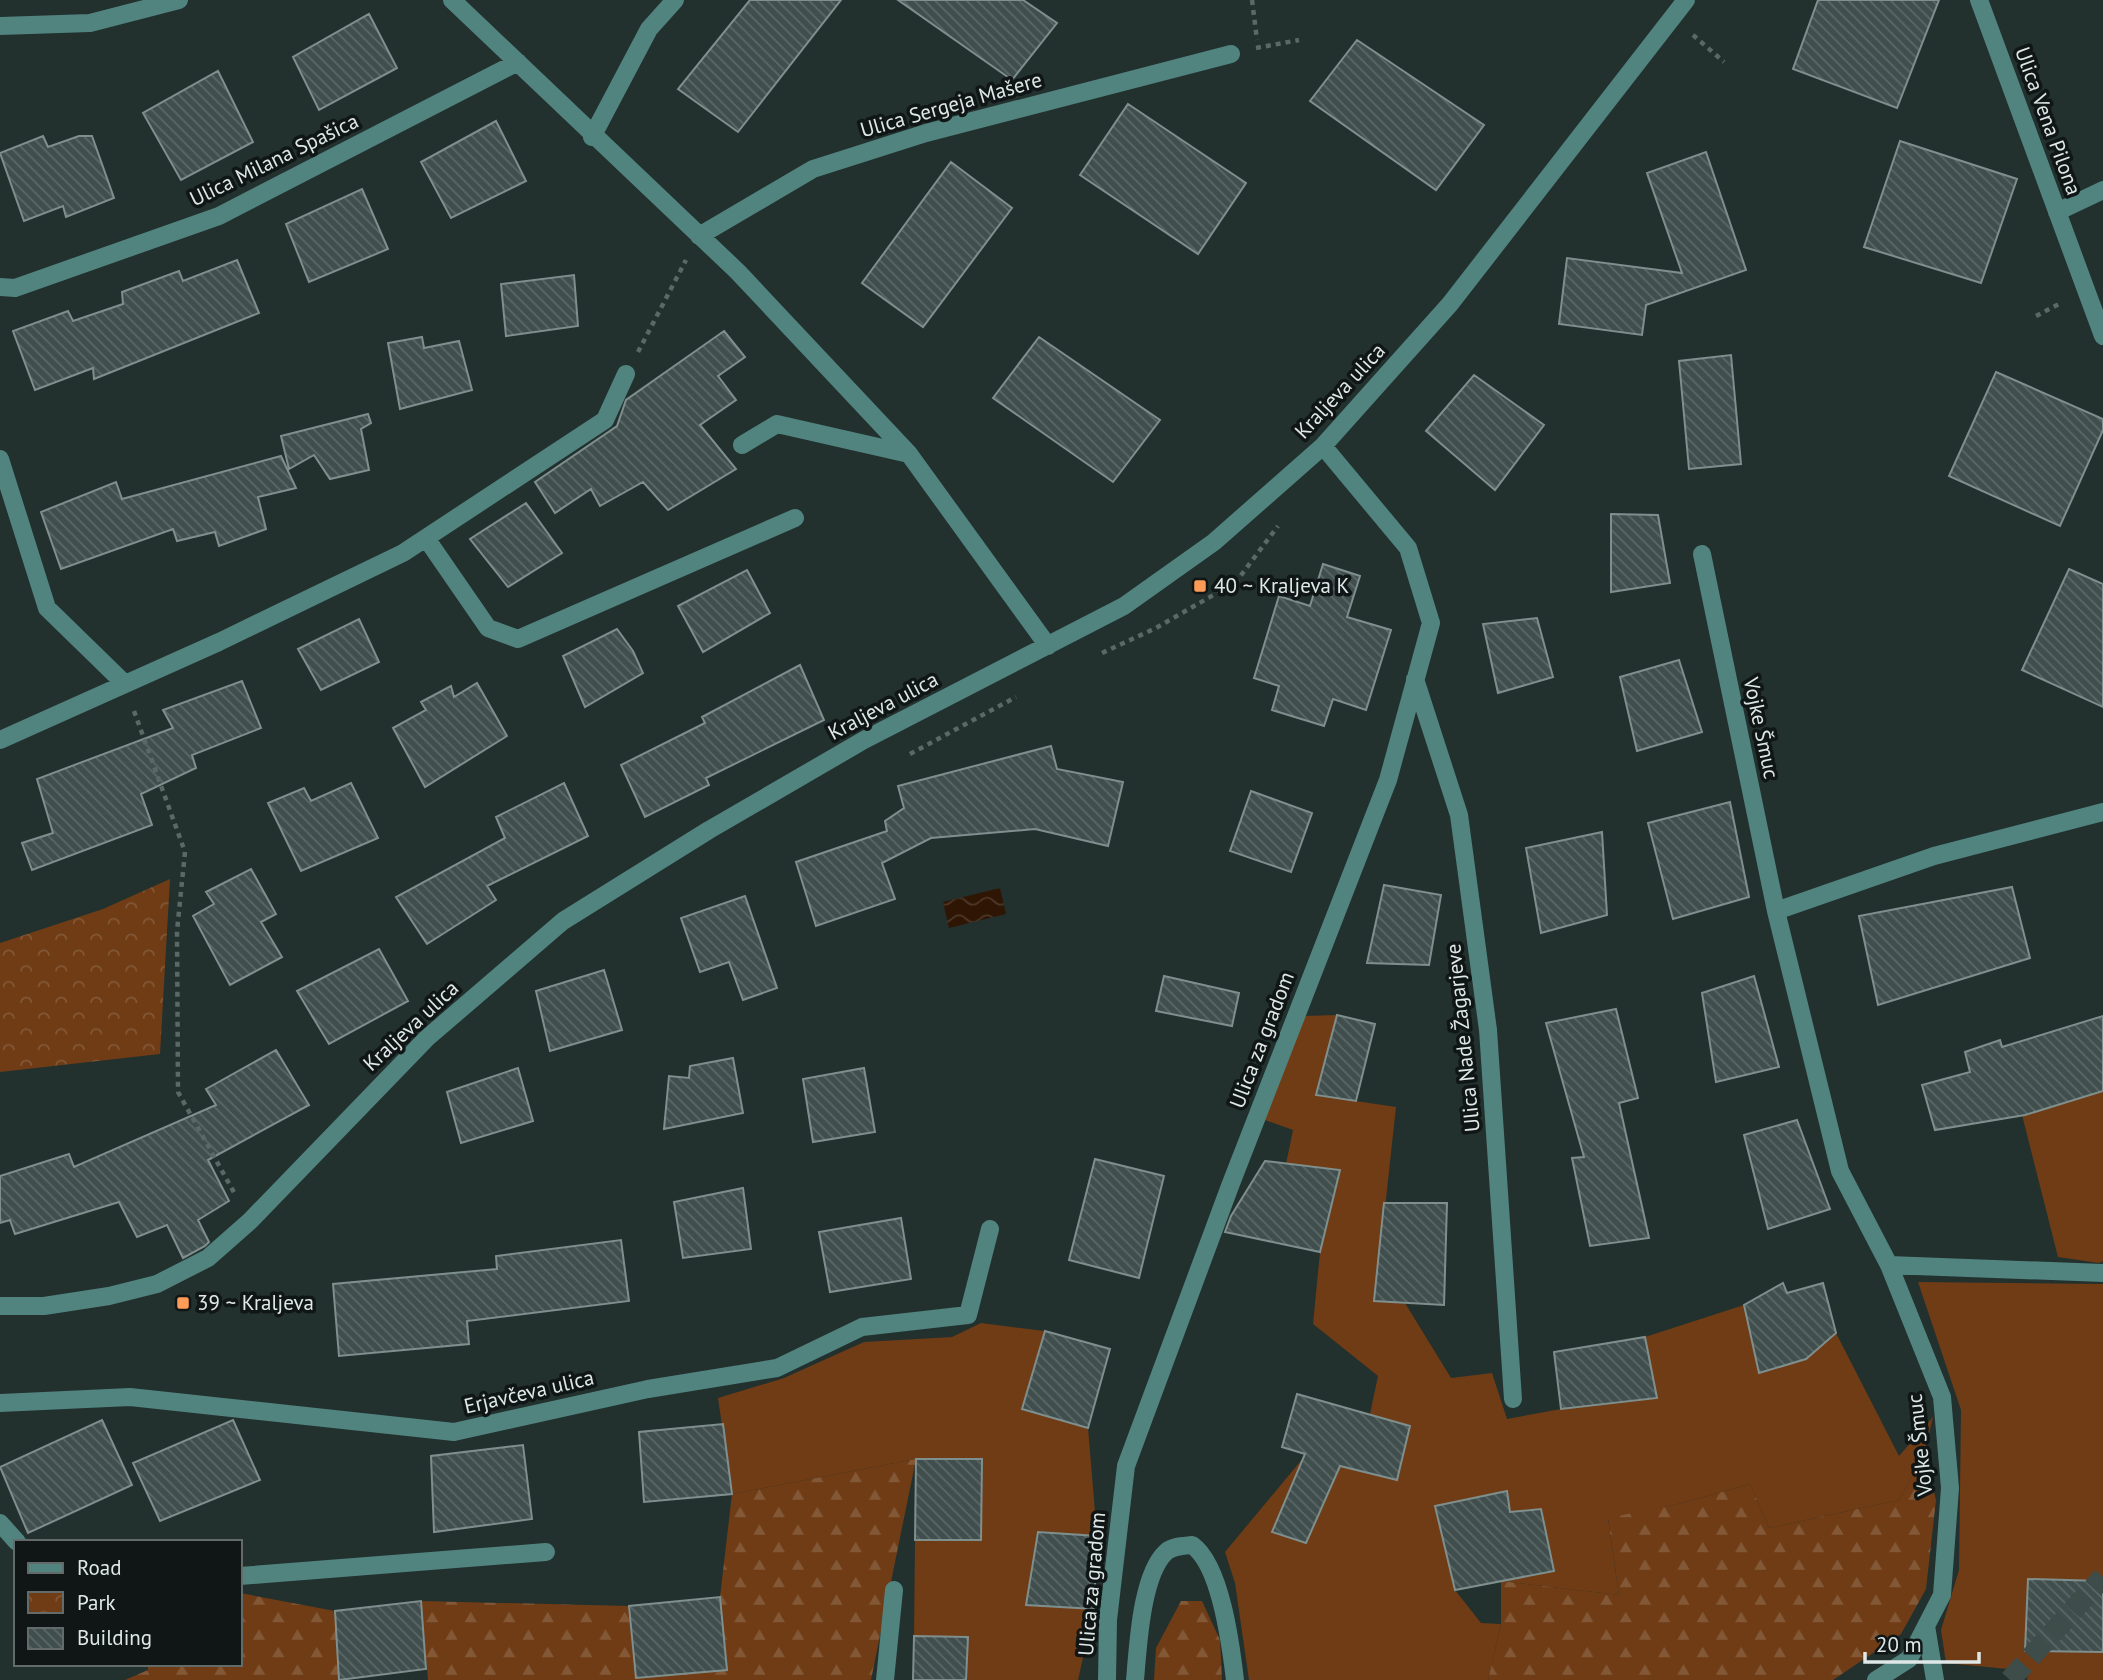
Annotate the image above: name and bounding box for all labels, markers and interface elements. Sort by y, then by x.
street label: Ulica Vena Pilona [2009,43,2088,199]
street label: Ulica Sergeja Mašere [857,66,1045,143]
street label: Ulica Milana Spašica [185,107,363,212]
street label: Kraljeva ulica [1289,337,1391,444]
place label: 40 ~ Kraljeva K [1214,572,1350,599]
marker: 40 ~ Kraljeva K [1192,578,1208,594]
street label: Kraljeva ulica [823,665,942,746]
street label: Vojke Šmuc [1737,674,1785,781]
street label: Ulica Nade Žagarjeve [1439,943,1486,1134]
street label: Ulica za gradom [1223,968,1300,1112]
street label: Kraljeva ulica [357,975,464,1077]
place label: 39 ~ Kraljeva [197,1289,314,1316]
marker: 39 ~ Kraljeva [175,1295,191,1311]
street label: Erjavčeva ulica [461,1363,597,1420]
street label: Vojke Šmuc [1901,1393,1938,1499]
street label: Ulica za gradom [1072,1511,1111,1657]
legend [14,1540,242,1666]
text: Road [77,1554,121,1581]
text: Park [77,1589,116,1616]
scale bar [1865,1620,1979,1664]
text: Building [77,1624,152,1651]
text: 20 m [1876,1631,1922,1658]

